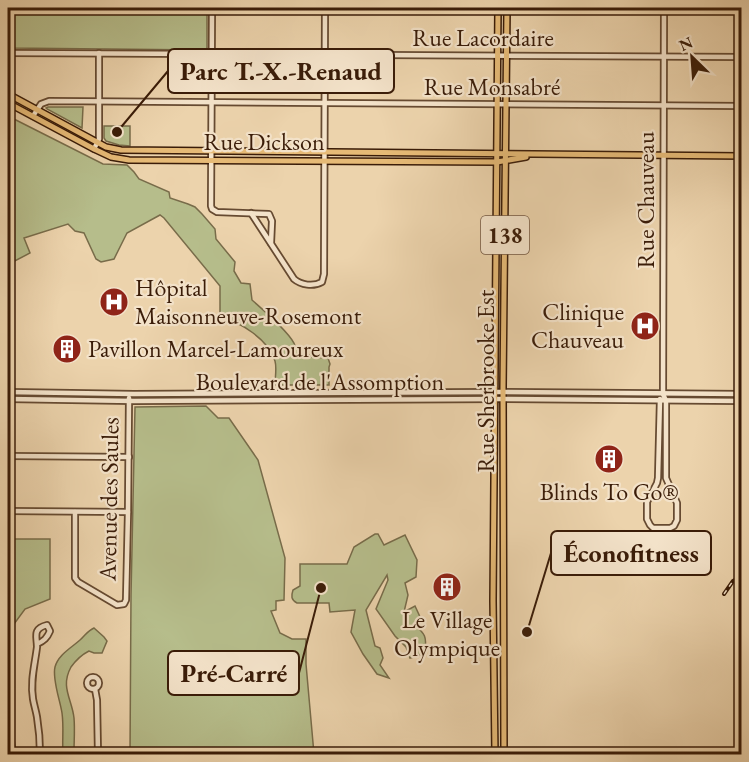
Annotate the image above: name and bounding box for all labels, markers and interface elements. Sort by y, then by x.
street label: Rue Lacordaire [412,22,554,53]
north arrow [662,27,722,87]
text: N [676,32,696,56]
callout: Parc T.-X.-Renaud [168,49,394,93]
text: Parc T.-X.-Renaud [180,54,383,88]
street label: Rue Monsabré [424,71,560,102]
street label: Rue Dickson [203,126,325,157]
street label: Rue Chauveau [630,131,661,269]
road number: 138 [481,216,529,254]
place label: Hôpital Maisonneuve-Rosemont [135,272,362,331]
hospital icon: Hôpital Maisonneuve-Rosemont [98,286,130,318]
street label: Rue Sherbrooke Est [470,289,501,472]
place label: Clinique Chauveau [531,296,624,355]
hospital icon: Clinique Chauveau [629,310,661,342]
building icon: Pavillon Marcel-Lamoureux [51,333,83,365]
place label: Pavillon Marcel-Lamoureux [88,333,344,364]
street label: Boulevard de l'Assomption [196,366,445,397]
street label: Avenue des Saules [92,417,125,582]
building icon: Blinds To Go® [593,443,625,475]
place label: Blinds To Go® [540,476,678,507]
callout: Éconofitness [551,531,711,575]
text: Éconofitness [563,536,699,570]
building icon: Le Village Olympique [431,571,463,603]
place label: Le Village Olympique [394,604,500,663]
callout: Pré-Carré [168,651,299,695]
text: Pré-Carré [181,656,288,690]

